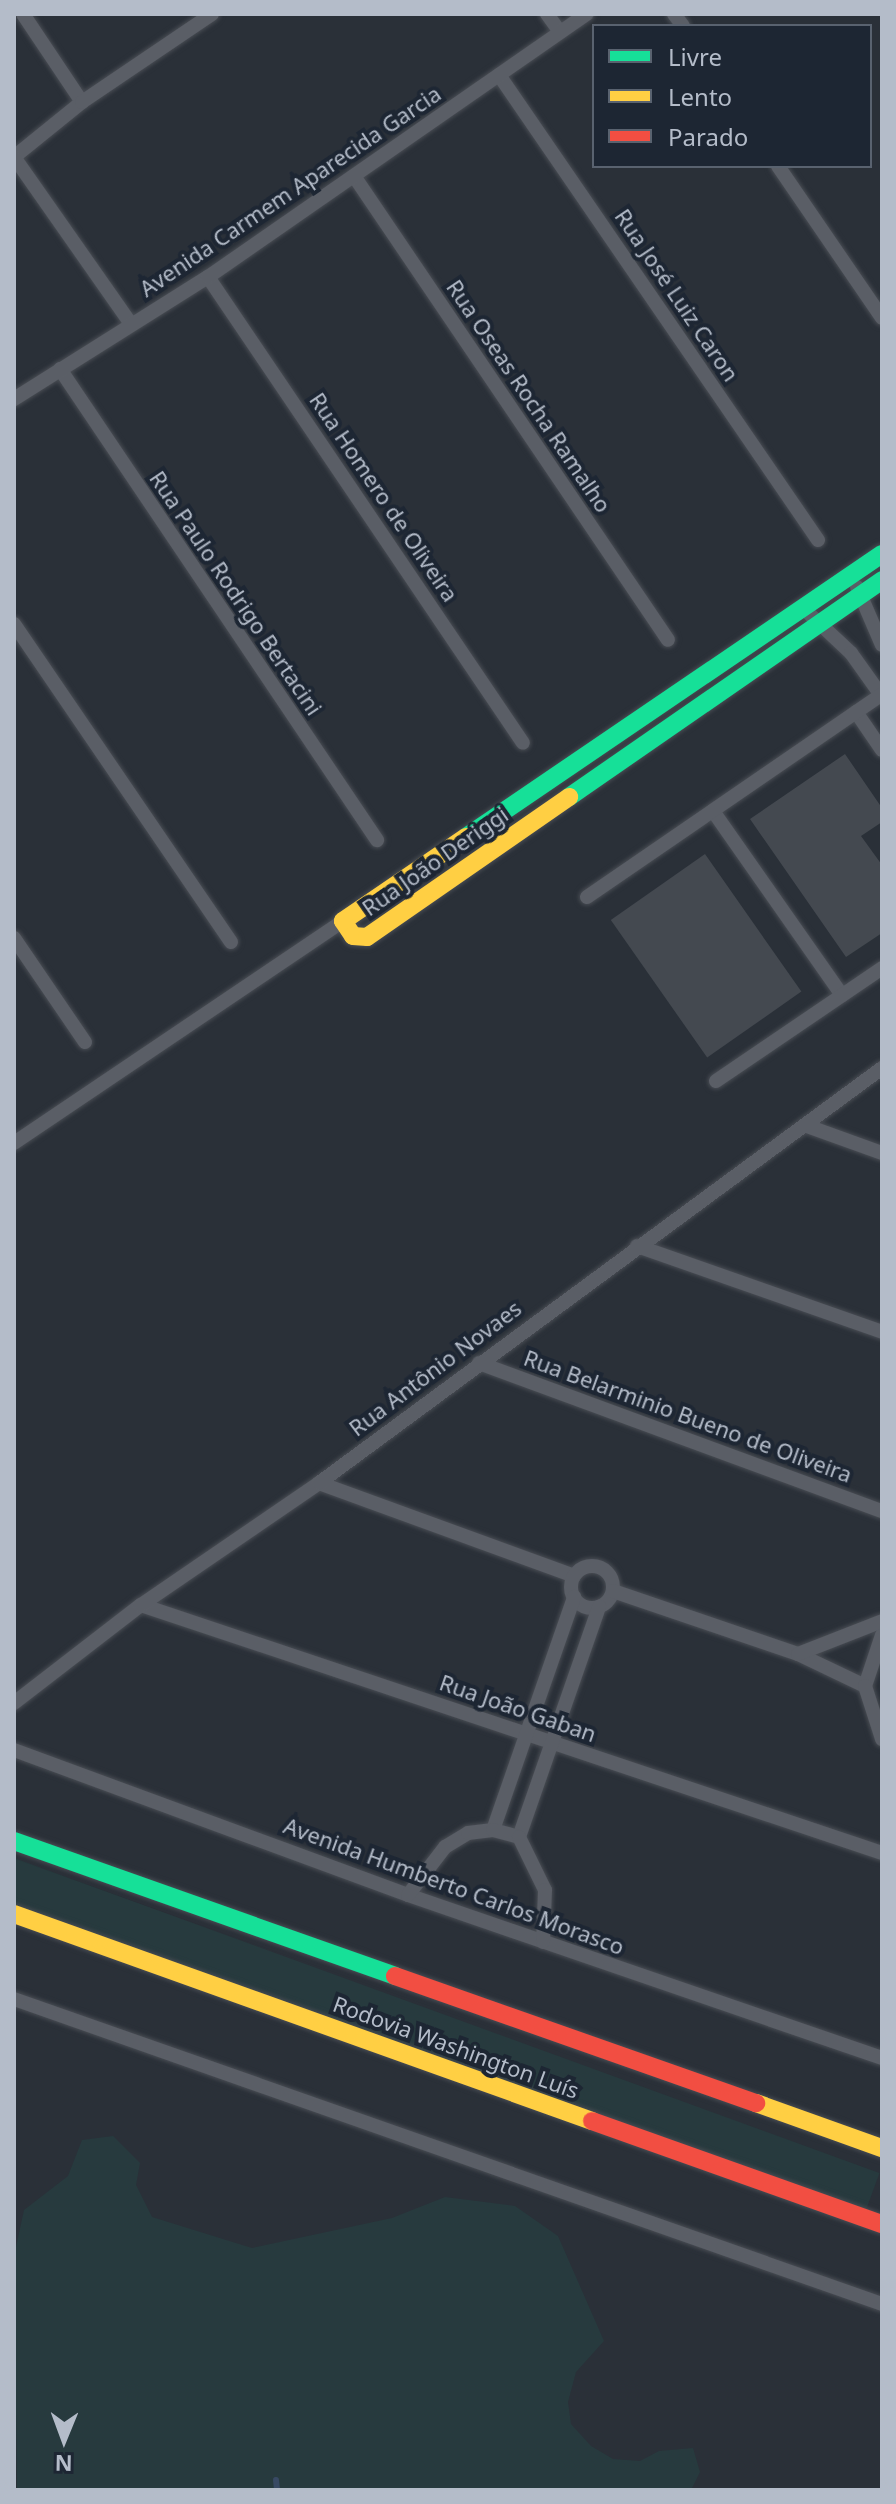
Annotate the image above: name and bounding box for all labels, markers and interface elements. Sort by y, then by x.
legend [592,24,872,168]
text: Livre [668,40,722,73]
street label: Avenida Carmem Aparecida Garcia [134,80,446,302]
text: Lento [668,80,732,113]
text: Parado [668,120,748,153]
street label: Rua José Luiz Caron [610,204,744,386]
street label: Rua Oseas Rocha Ramalho [441,275,617,517]
street label: Rua Homero de Oliveira [304,388,464,606]
street label: Rua Paulo Rodrigo Bertacini [144,466,328,720]
street label: Rua João Deriggi [357,801,513,921]
street label: Rua Antônio Novaes [344,1295,526,1441]
street label: Rua Belarminio Bueno de Oliveira [520,1344,856,1488]
street label: Rua João Gaban [436,1669,600,1747]
street label: Avenida Humberto Carlos Morasco [280,1812,628,1960]
street label: Rodovia Washington Luís [330,1990,582,2104]
north arrow [24,2400,104,2480]
text: N [54,2449,73,2479]

